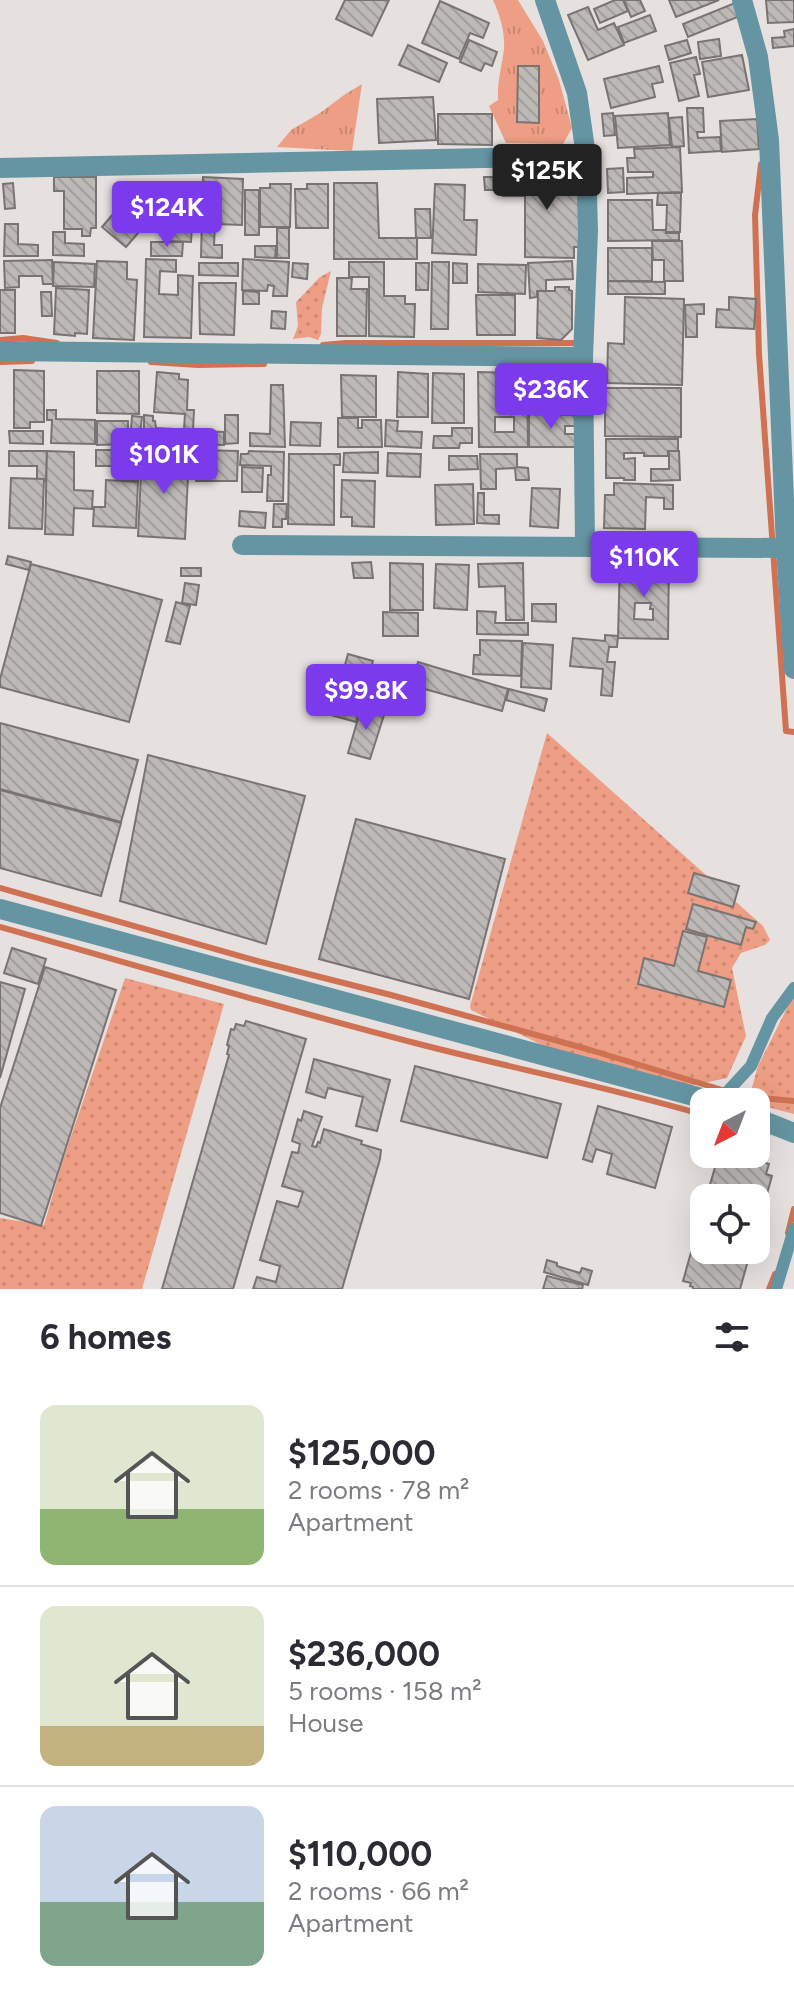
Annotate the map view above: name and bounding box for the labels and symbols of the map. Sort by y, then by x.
pin: $125K [491,144,603,212]
pin: $124K [111,181,223,249]
pin: $236K [495,363,607,431]
pin: $101K [108,428,220,496]
pin: $110K [588,531,700,599]
pin: $99.8K [301,664,431,732]
north arrow [690,1088,770,1168]

